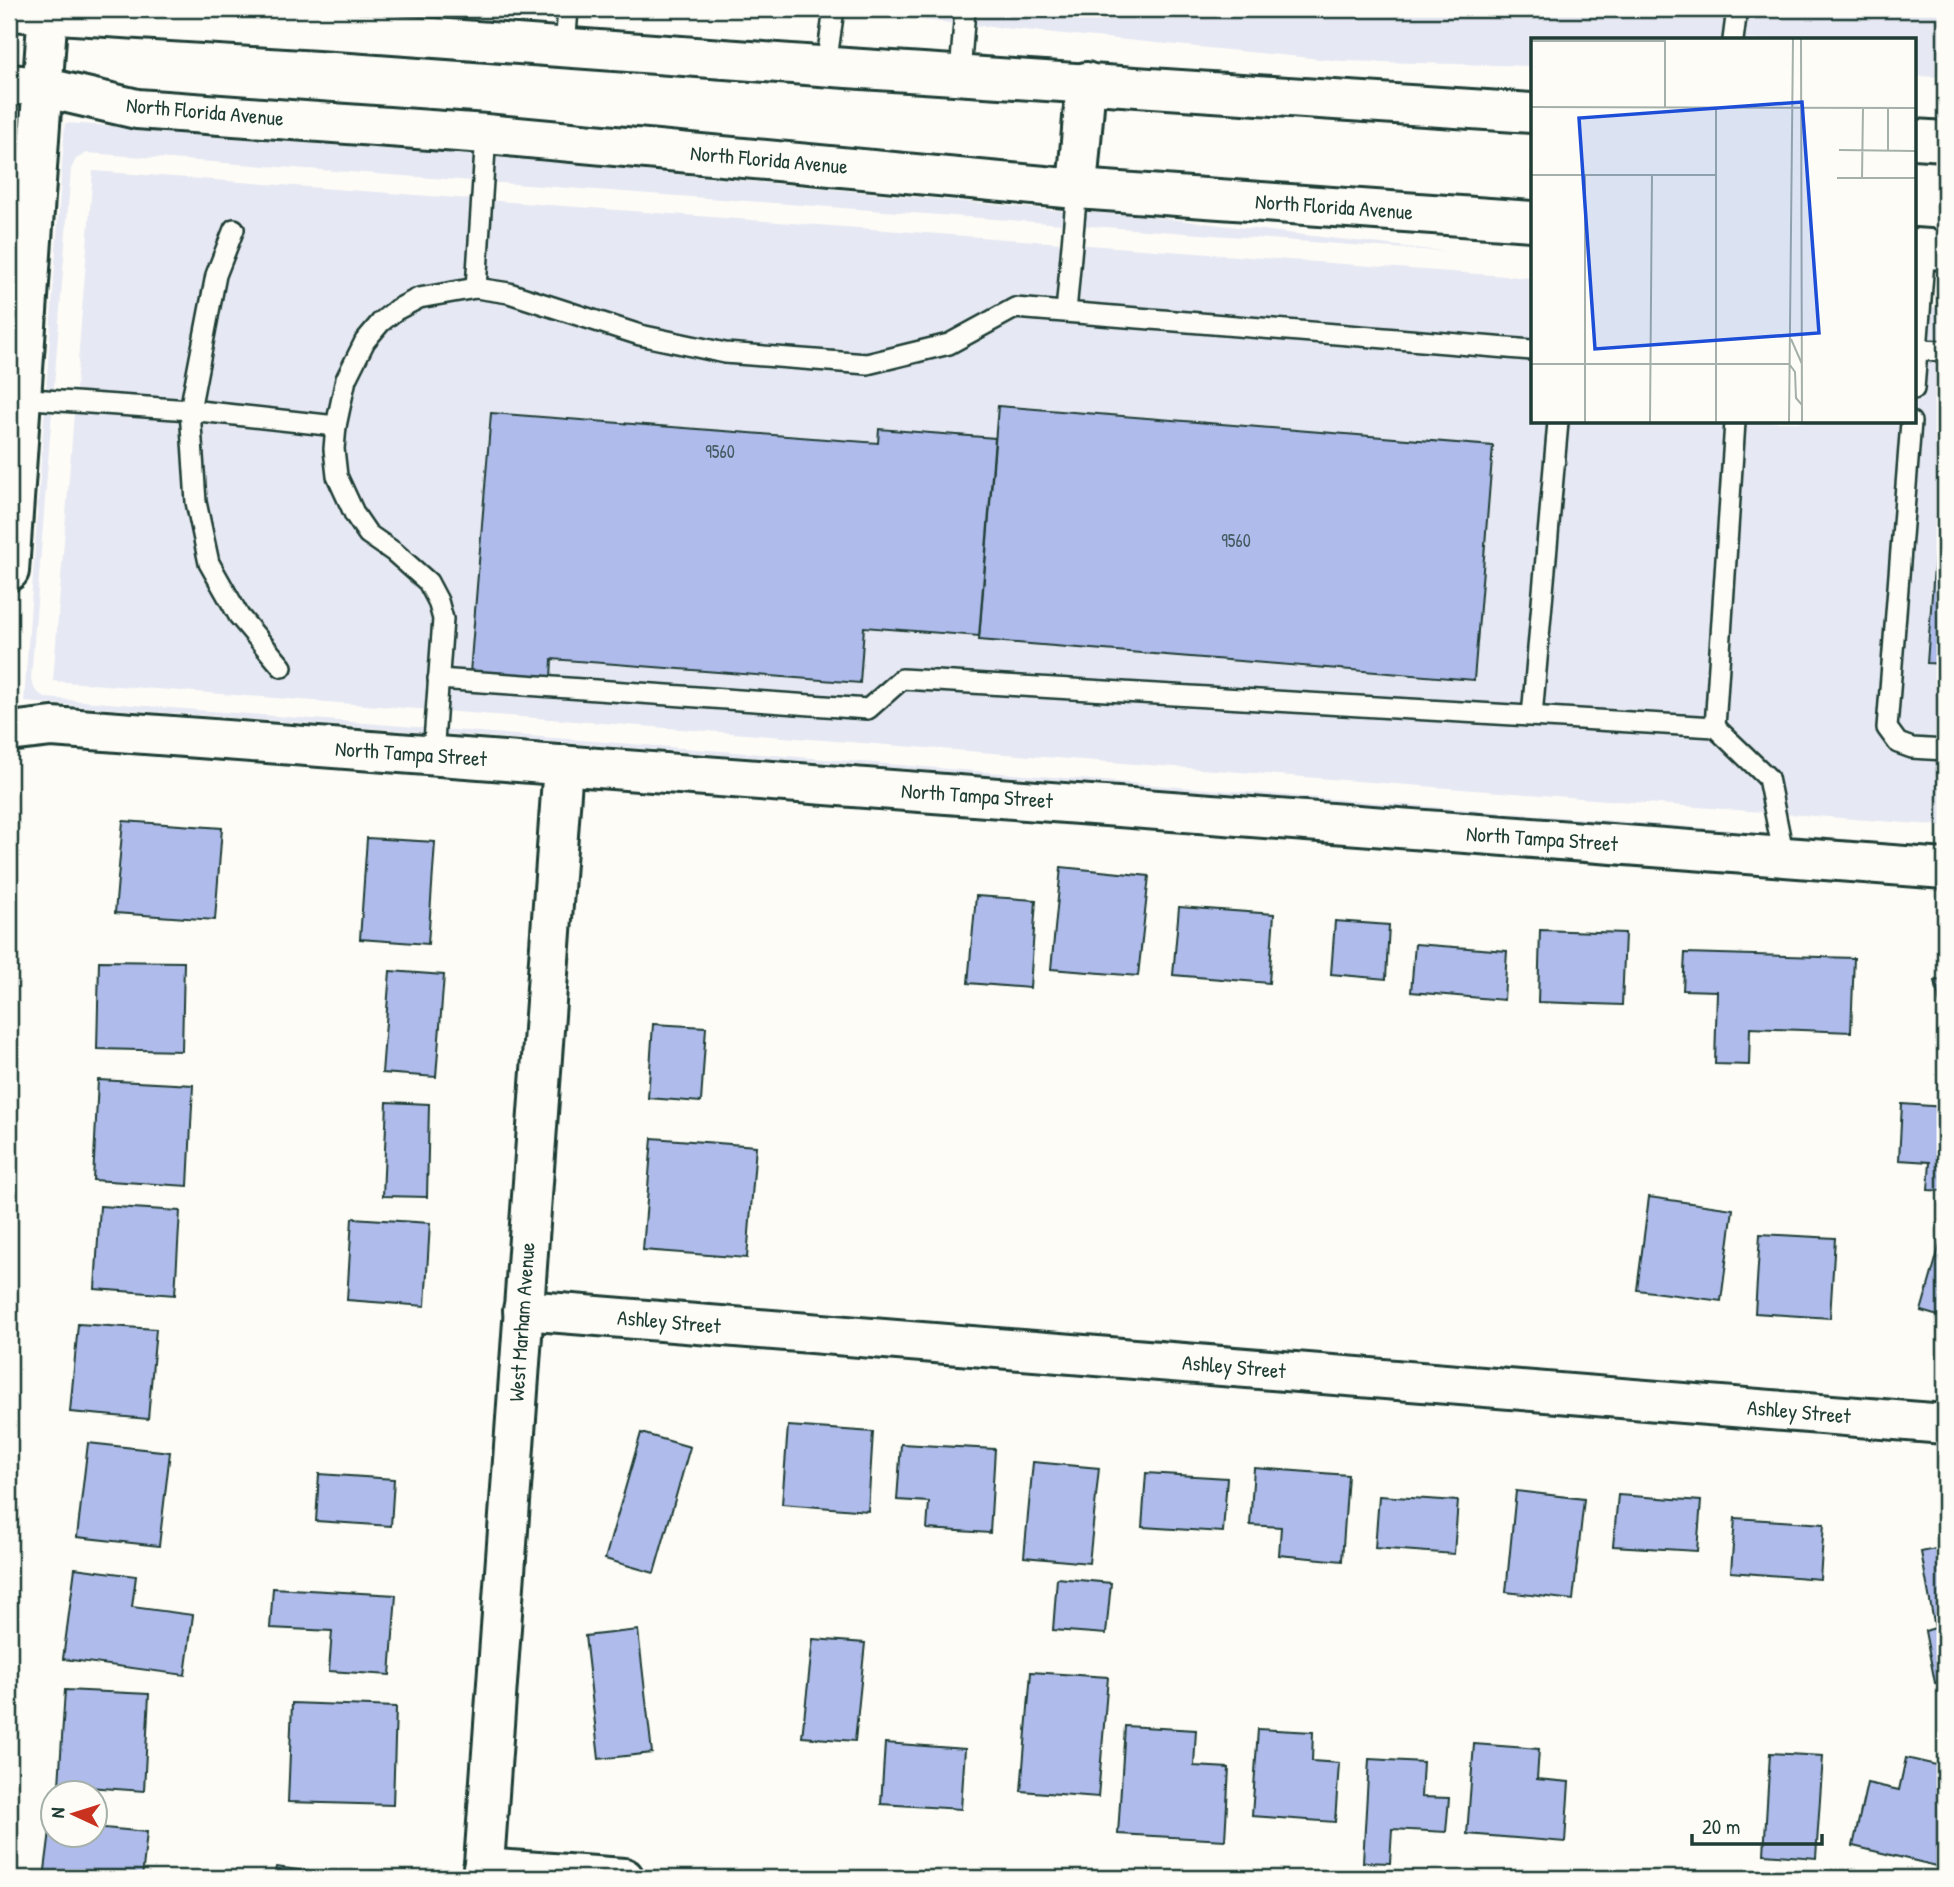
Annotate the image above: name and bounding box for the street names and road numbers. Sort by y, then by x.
street label: North Florida Avenue [125,90,285,133]
street label: North Florida Avenue [689,138,849,181]
street label: North Florida Avenue [1254,187,1414,226]
street label: North Tampa Street [334,734,489,773]
street label: North Tampa Street [900,776,1055,815]
street label: North Tampa Street [1465,819,1620,858]
street label: West Marham Avenue [501,1241,542,1403]
street label: Ashley Street [616,1303,723,1341]
street label: Ashley Street [1181,1348,1288,1386]
street label: Ashley Street [1746,1393,1853,1431]

